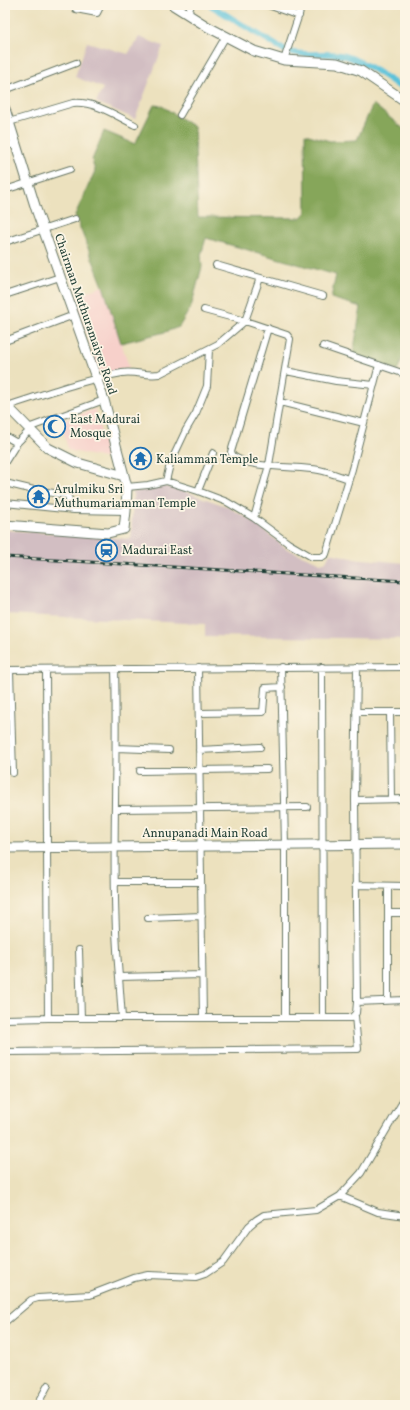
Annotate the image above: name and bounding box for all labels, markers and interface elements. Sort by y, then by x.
street label: Chairman Muthuramaiyer Road [50,232,120,397]
place label: East Madurai Mosque [70,412,141,442]
mosque icon: East Madurai Mosque [42,413,68,439]
temple icon: Kaliamman Temple [128,446,154,472]
place label: Kaliamman Temple [156,452,259,468]
place label: Arulmiku Sri Muthumariamman Temple [54,482,196,512]
temple icon: Arulmiku Sri Muthumariamman Temple [26,483,52,509]
station icon: Madurai East [93,537,119,563]
place label: Madurai East [122,543,192,559]
street label: Annupanadi Main Road [142,826,268,842]

